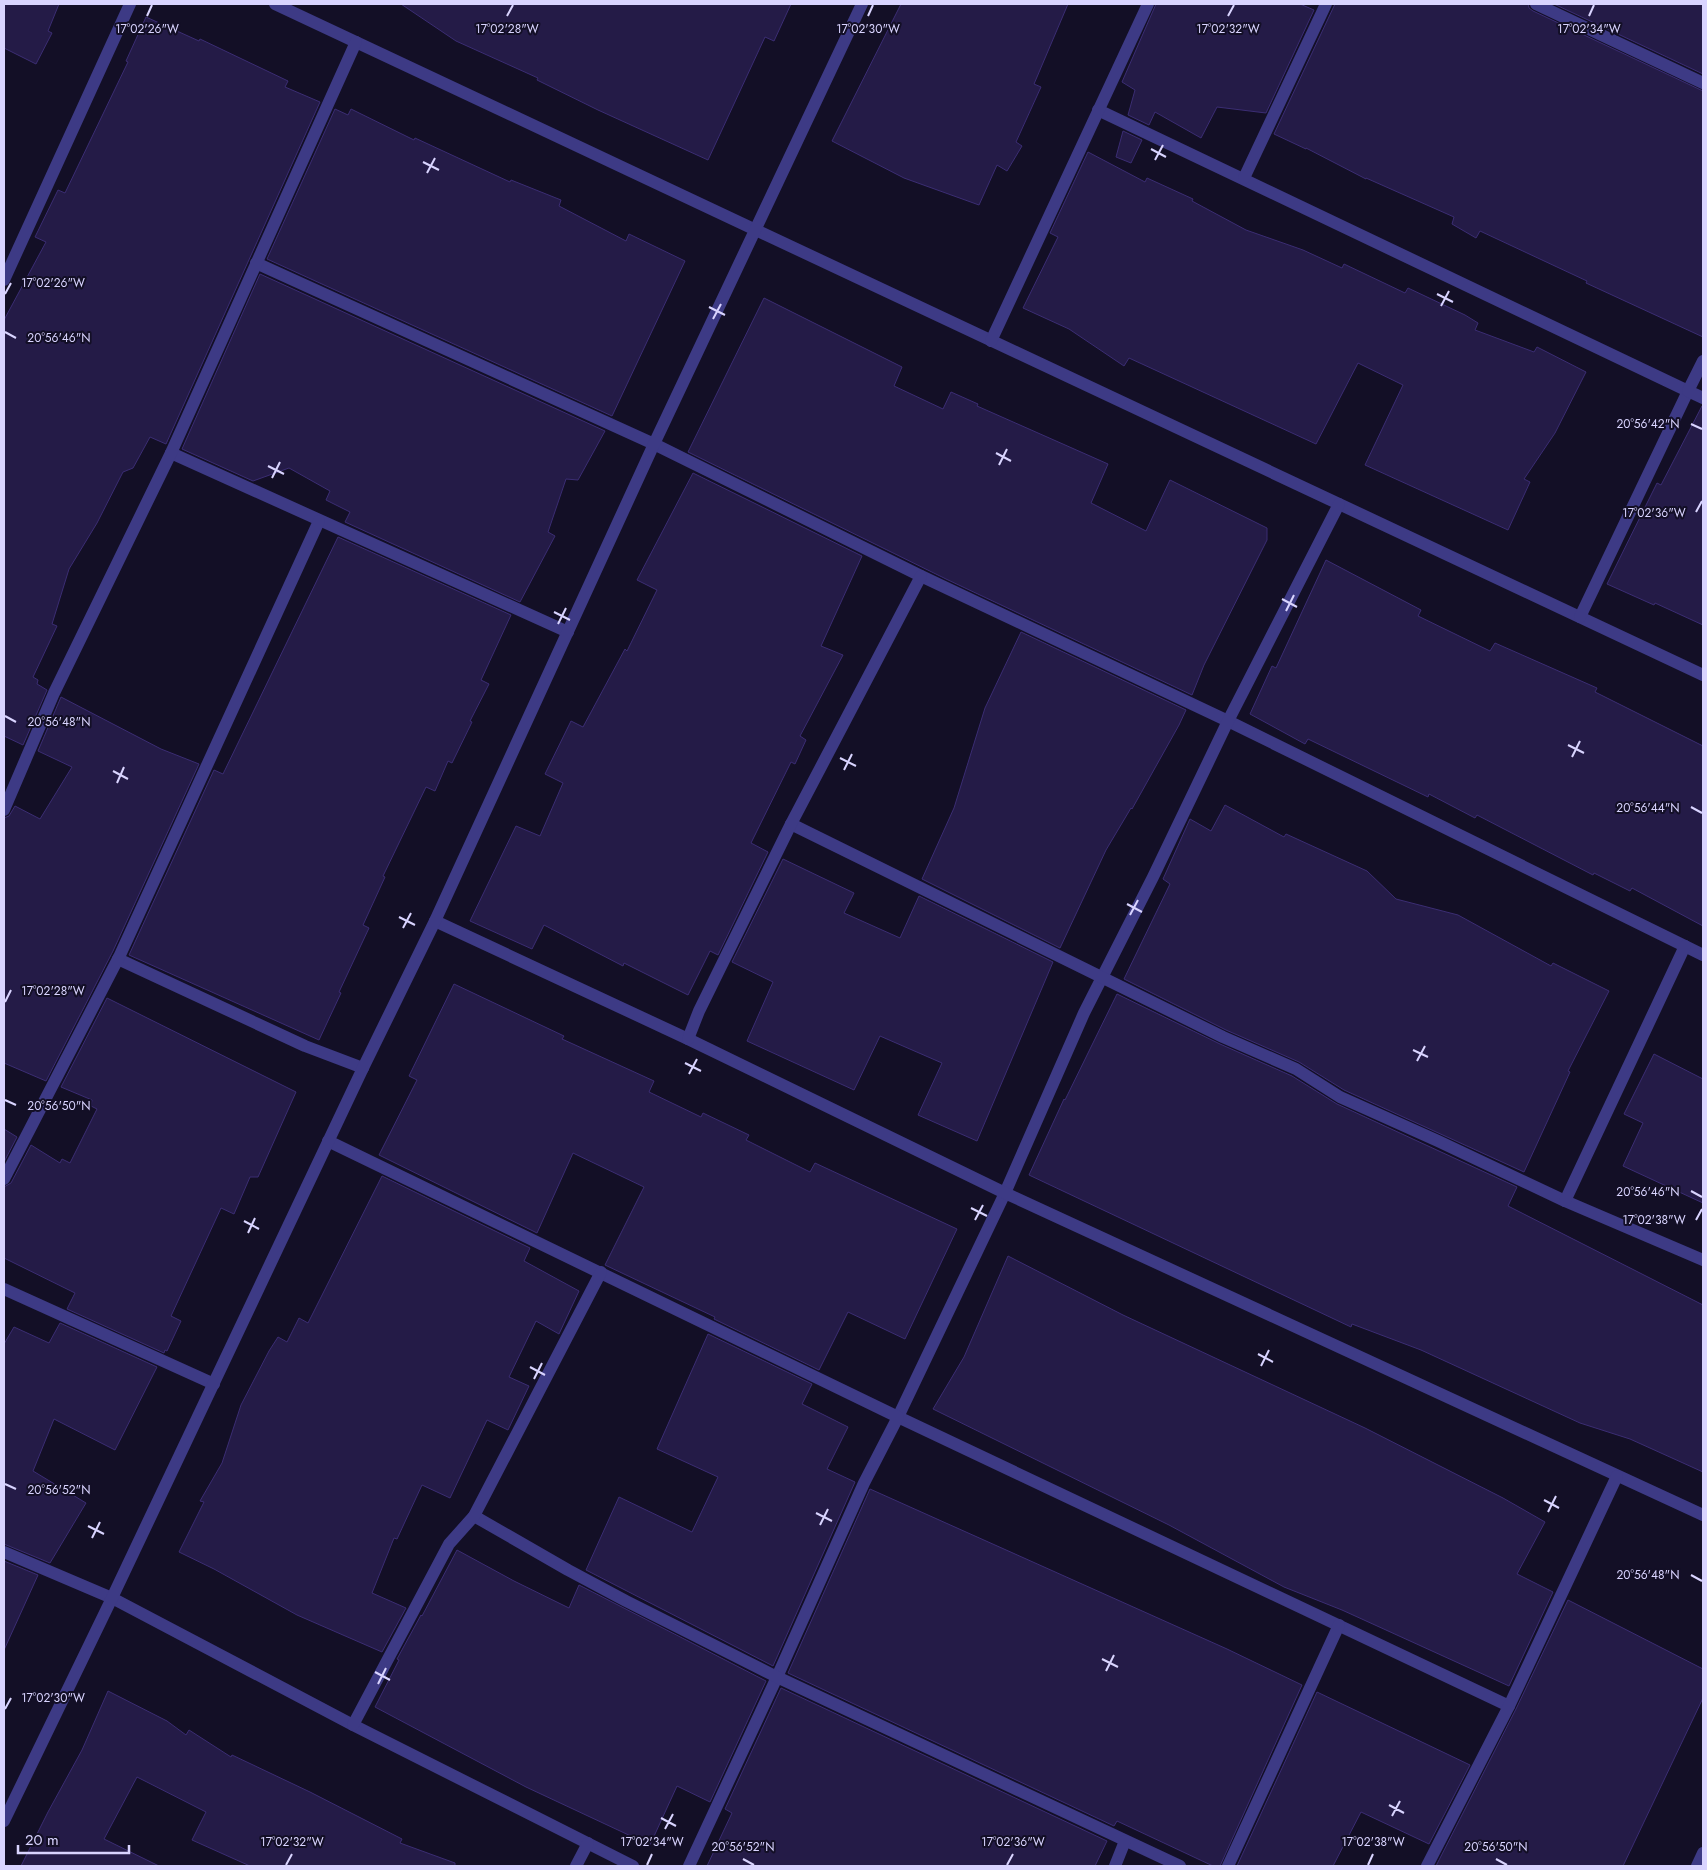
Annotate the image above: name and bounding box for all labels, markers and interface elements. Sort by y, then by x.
text: 17°02'26"W [115,20,179,38]
text: 17°02'28"W [475,20,539,38]
text: 17°02'30"W [836,20,900,38]
text: 17°02'32"W [1196,20,1260,38]
text: 17°02'34"W [1557,20,1621,38]
text: 17°02'26"W [21,274,85,292]
text: 20°56'46"N [27,329,91,347]
text: 20°56'42"N [1616,415,1680,433]
text: 17°02'36"W [1622,504,1686,522]
text: 20°56'48"N [28,713,90,731]
text: 20°56'44"N [1616,799,1680,817]
text: 17°02'28"W [21,982,85,1000]
text: 20°56'50"N [27,1097,91,1115]
text: 20°56'46"N [1616,1183,1680,1201]
text: 17°02'38"W [1622,1211,1686,1229]
text: 20°56'52"N [28,1481,90,1499]
text: 20°56'48"N [1617,1566,1679,1584]
text: 17°02'30"W [21,1689,85,1707]
scale bar [18,1822,129,1854]
text: 20 m [25,1829,59,1851]
text: 17°02'32"W [260,1833,324,1851]
text: 17°02'34"W [620,1833,684,1851]
text: 17°02'36"W [981,1833,1045,1851]
text: 17°02'38"W [1341,1833,1405,1851]
text: 20°56'52"N [712,1838,774,1856]
text: 20°56'50"N [1464,1838,1528,1856]

